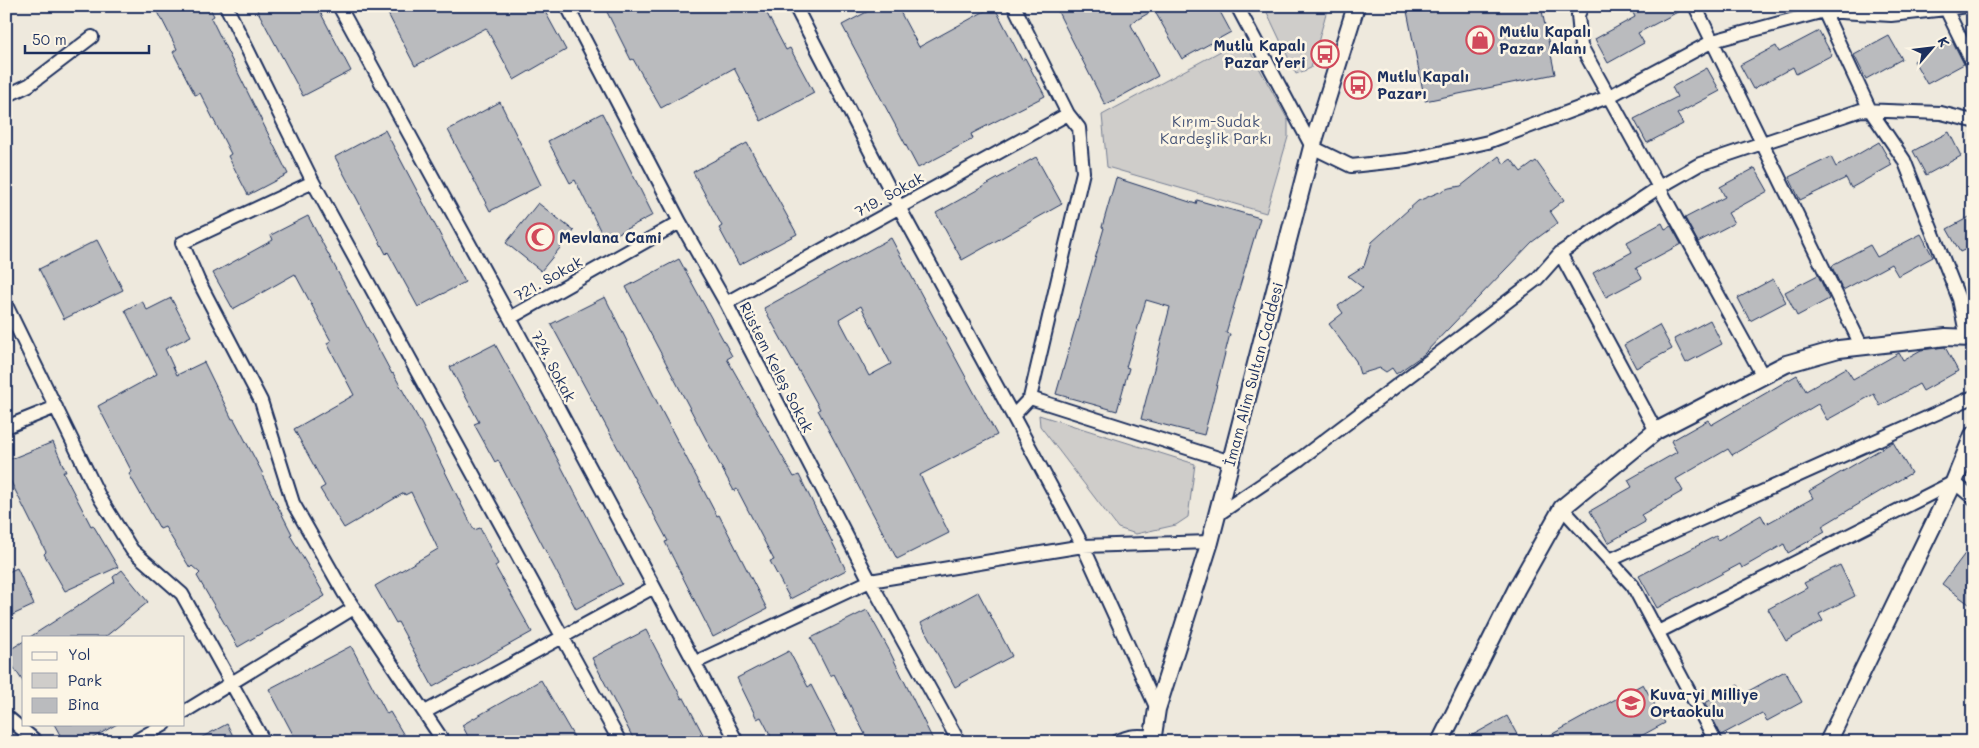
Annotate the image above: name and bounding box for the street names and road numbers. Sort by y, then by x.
street label: 719. Sokak [851,167,927,221]
street label: 721. Sokak [510,251,586,305]
street label: İmam Alim Sultan Caddesi [1219,280,1287,468]
street label: Rüstem Keleş Sokak [735,298,819,436]
street label: 724. Sokak [527,327,581,405]

